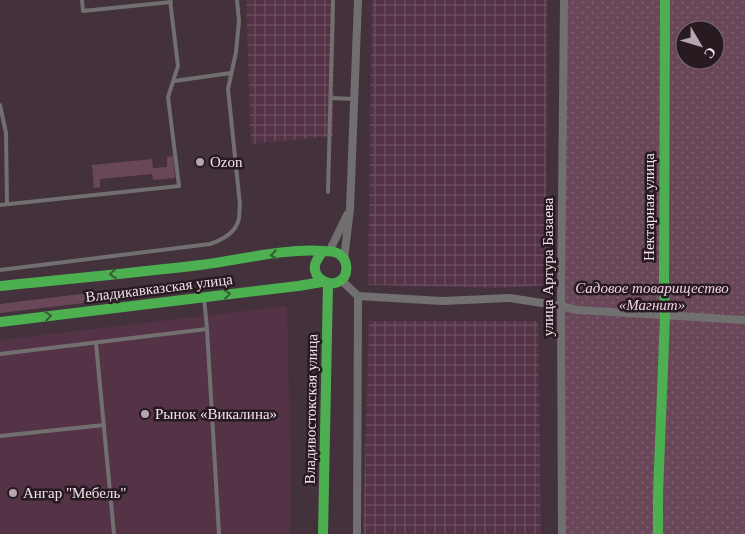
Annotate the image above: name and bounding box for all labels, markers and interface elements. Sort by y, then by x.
north arrow [675,20,725,70]
text: С [701,44,719,61]
street label: Нектарная улица [641,153,657,261]
place label: Ozon [210,154,243,170]
marker: Ozon [194,156,206,168]
street label: улица Артура Базаева [540,197,556,336]
one-way arrow [270,249,278,259]
one-way arrow [108,268,116,279]
street label: Владикавказская улица [84,271,234,305]
park label: Садовое товарищество «Магнит» [575,280,729,313]
one-way arrow [223,289,231,300]
one-way arrow [45,311,53,322]
street label: Владивостокская улица [302,333,320,484]
place label: Рынок «Викалина» [155,406,277,422]
marker: Рынок «Викалина» [139,408,151,420]
place label: Ангар "Мебель" [23,485,126,501]
marker: Ангар "Мебель" [7,487,19,499]

